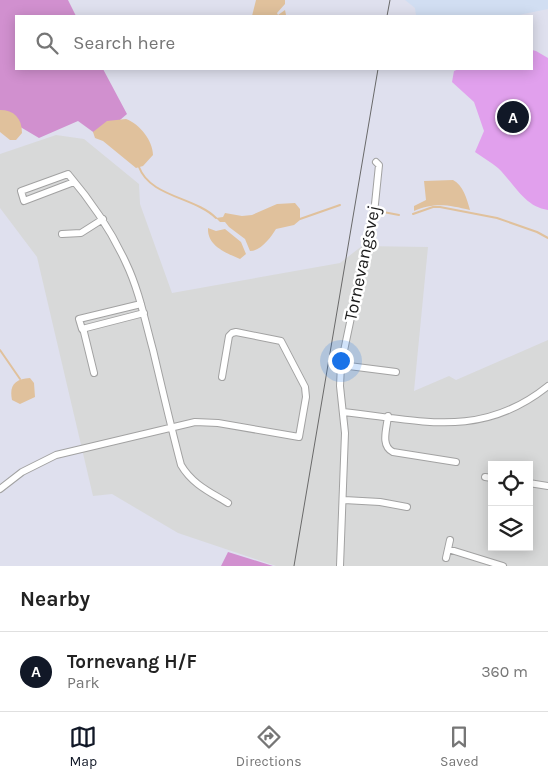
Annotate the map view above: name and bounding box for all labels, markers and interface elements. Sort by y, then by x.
search box [15,15,533,70]
icon: search [33,29,61,57]
text: Search here [73,32,175,54]
pin: A [497,98,529,136]
street label: Tornevangsvej [339,203,385,323]
your location [328,348,354,374]
map controls [488,461,533,551]
button: locate [488,461,533,506]
button: layers [488,506,533,551]
text: Nearby [20,587,90,611]
text: Tornevang H/F [67,651,197,673]
text: A [31,662,41,681]
text: 360 m [481,662,528,681]
text: Park [67,673,99,692]
tab: Map [69,723,97,770]
tab: Directions [236,723,302,770]
tab: Saved [440,723,479,770]

